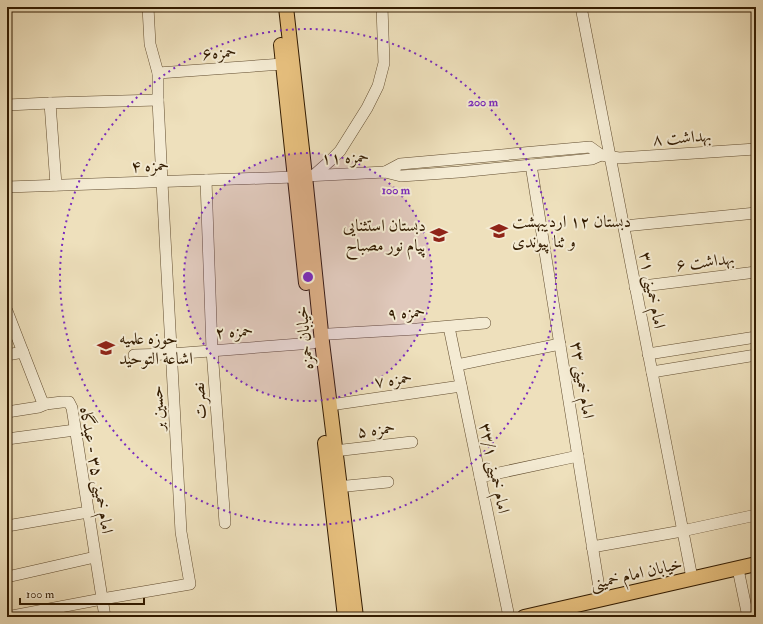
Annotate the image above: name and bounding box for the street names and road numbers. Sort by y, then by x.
street label: حمزه۶ [201,41,237,64]
street label: بهداشت ۸ [652,125,712,150]
street label: حمزه ۱۱ [321,146,369,169]
street label: حمزه ۴ [131,154,169,177]
street label: بهداشت ۶ [675,247,736,276]
street label: امام خمینی ۳۱ [631,250,670,331]
street label: حمزه ۹ [386,301,426,324]
street label: خیابان حمزه [291,305,318,371]
street label: حمزه ۲ [214,320,254,343]
street label: امام خمینی ۳۳ [562,340,599,421]
street label: حمزه ۷ [373,366,413,393]
street label: نصرت [188,382,212,420]
street label: حسین بر [146,385,169,433]
street label: امام خمینی ۳۵ - عیدگاه [71,405,118,536]
street label: حمزه ۵ [356,417,396,442]
street label: امام خمینی ۳۳/۱ [471,421,514,517]
street label: خیابان امام خمینی [588,553,685,598]

